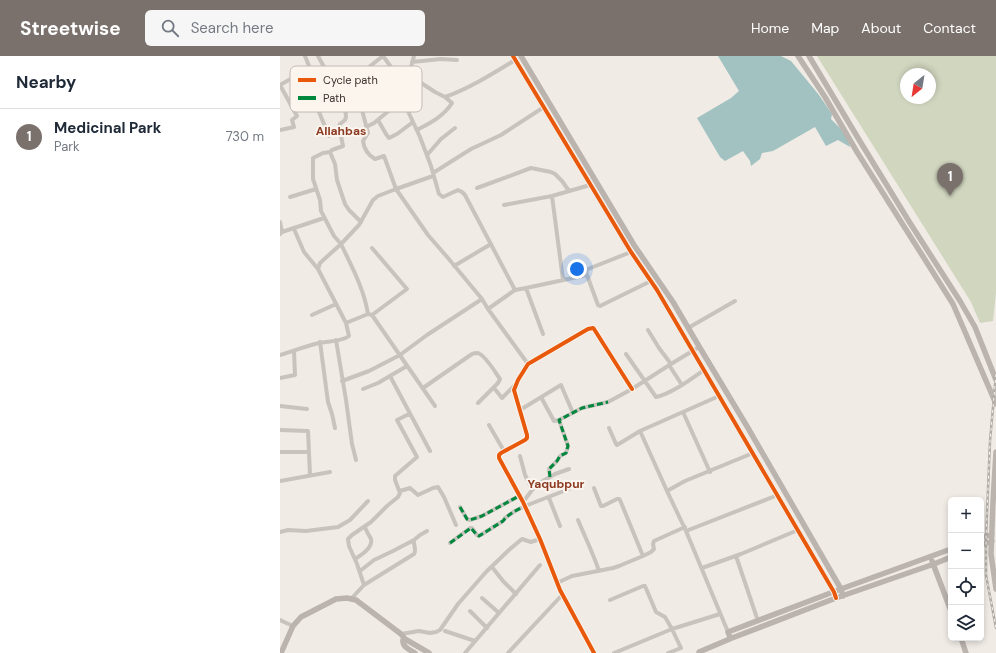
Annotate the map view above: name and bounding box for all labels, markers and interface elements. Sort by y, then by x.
search box [145,10,425,46]
text: Streetwise [20,16,121,41]
icon: search [159,17,181,39]
text: Search here [191,18,273,38]
text: Home [751,19,789,37]
text: Map [811,19,839,37]
text: About [861,19,901,37]
text: Contact [923,19,976,37]
legend [290,66,422,112]
north arrow [900,68,936,104]
text: Nearby [16,71,76,93]
text: Cycle path [323,73,378,87]
text: Path [323,91,346,105]
text: Medicinal Park [54,118,161,138]
district label: Allahbas [316,123,366,139]
text: 1 [27,128,31,145]
text: 730 m [226,128,264,145]
text: Park [54,138,80,155]
pin: 1 [937,163,963,196]
your location [567,259,587,279]
district label: Yaqubpur [528,476,585,492]
map controls [948,497,984,641]
button: + [948,497,984,533]
button: − [948,533,984,569]
button: locate [948,569,984,605]
button: layers [948,605,984,641]

